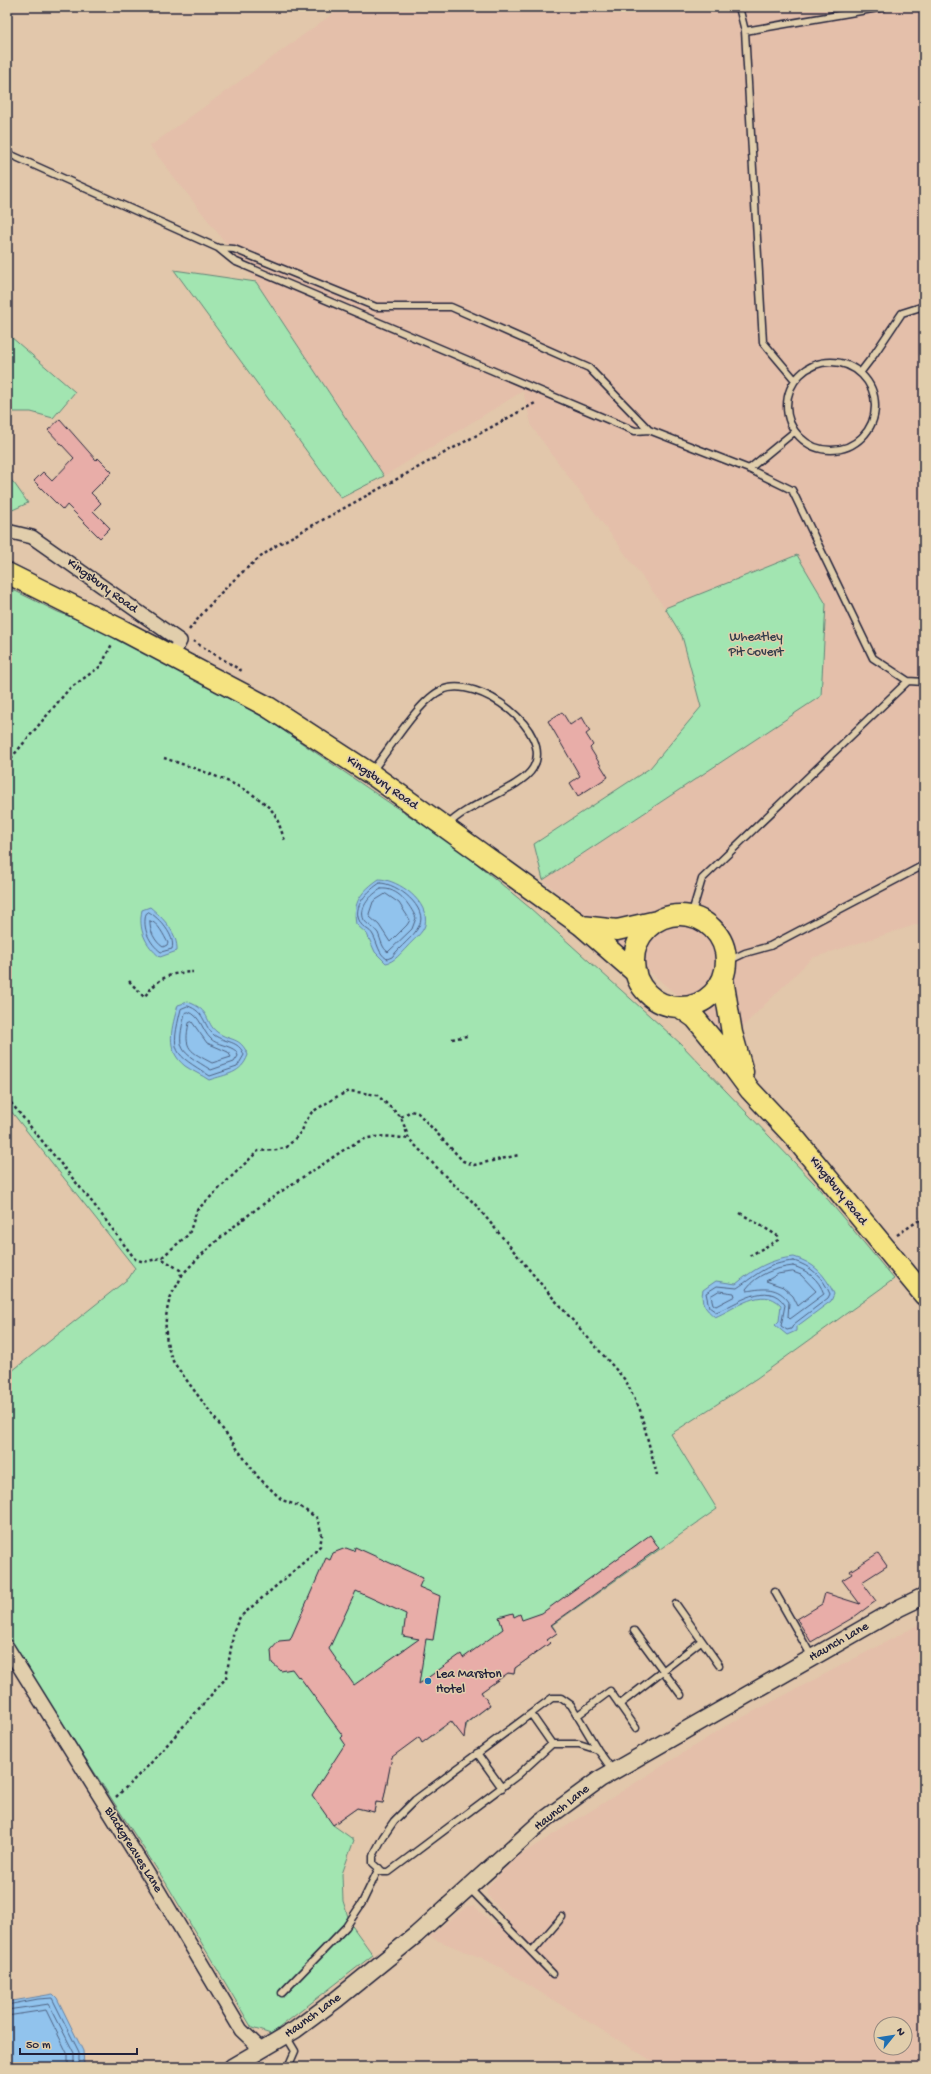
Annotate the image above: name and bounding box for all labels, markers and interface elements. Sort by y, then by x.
street label: Kingsbury Road [64,555,141,617]
park label: Wheatley Pit Covert [728,630,785,660]
street label: Kingsbury Road [343,753,422,814]
street label: Kingsbury Road [806,1154,871,1229]
street label: Haunch Lane [807,1619,872,1665]
place label: Lea Marston Hotel [436,1667,502,1697]
marker: Lea Marston Hotel [423,1676,433,1686]
street label: Haunch Lane [531,1782,593,1834]
street label: Blackgreaves Lane [100,1804,165,1896]
street label: Haunch Lane [282,1990,344,2042]
north arrow [873,2016,913,2056]
text: N [893,2026,907,2038]
scale bar [20,2030,137,2056]
text: 50 m [26,2039,51,2053]

